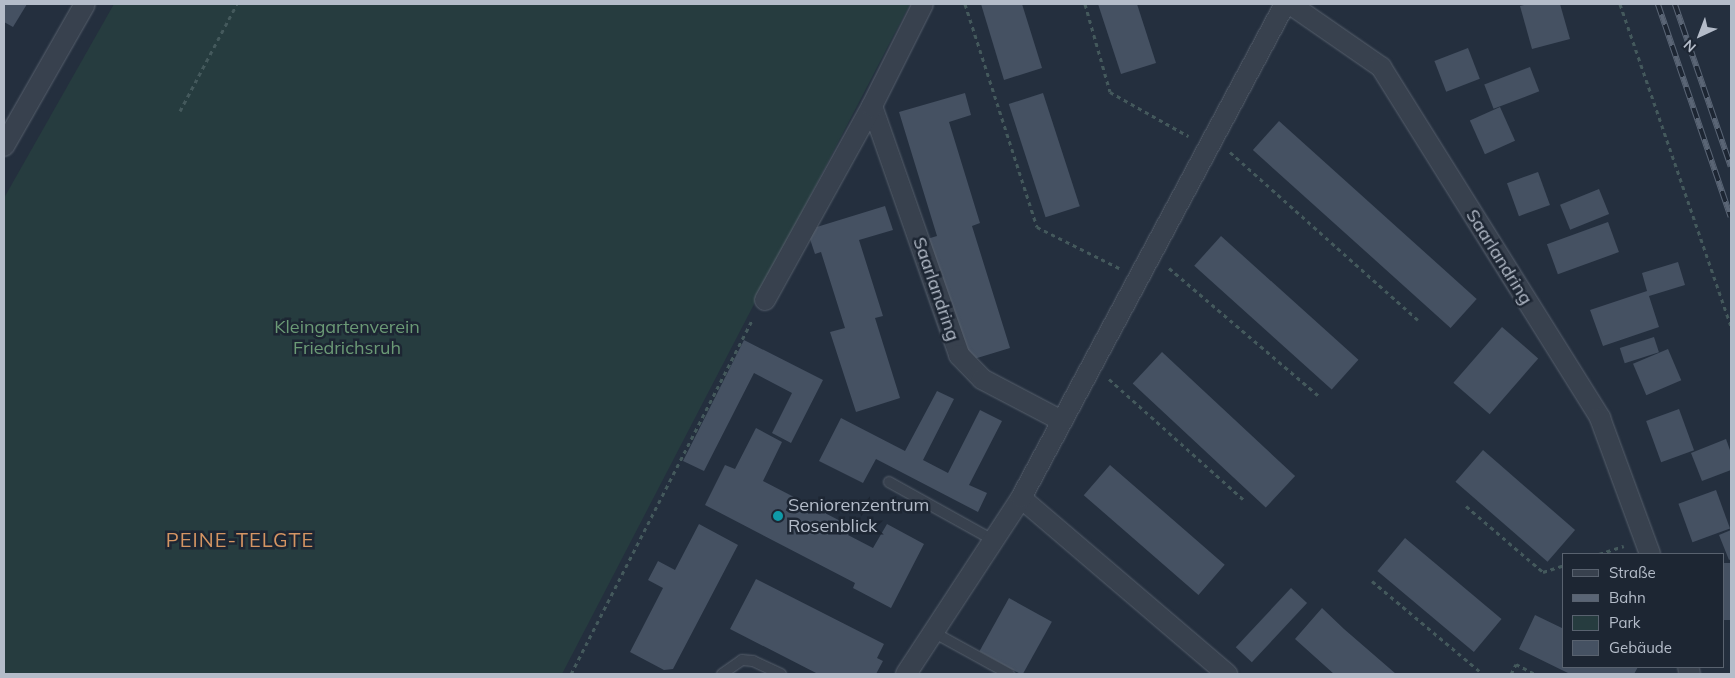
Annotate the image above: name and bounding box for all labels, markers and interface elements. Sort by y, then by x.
north arrow [1675,10,1725,60]
text: N [1680,36,1700,56]
street label: Saarlandring [1461,205,1537,309]
street label: Saarlandring [908,234,964,344]
park label: Kleingartenverein Friedrichsruh [274,317,420,359]
place label: Seniorenzentrum Rosenblick [788,495,929,538]
marker: Seniorenzentrum Rosenblick [772,510,784,522]
district label: PEINE-TELGTE [164,527,316,551]
legend [1562,553,1725,668]
text: Straße [1609,563,1656,582]
text: Bahn [1609,588,1646,607]
text: Park [1609,613,1641,632]
text: Gebäude [1609,638,1672,657]

